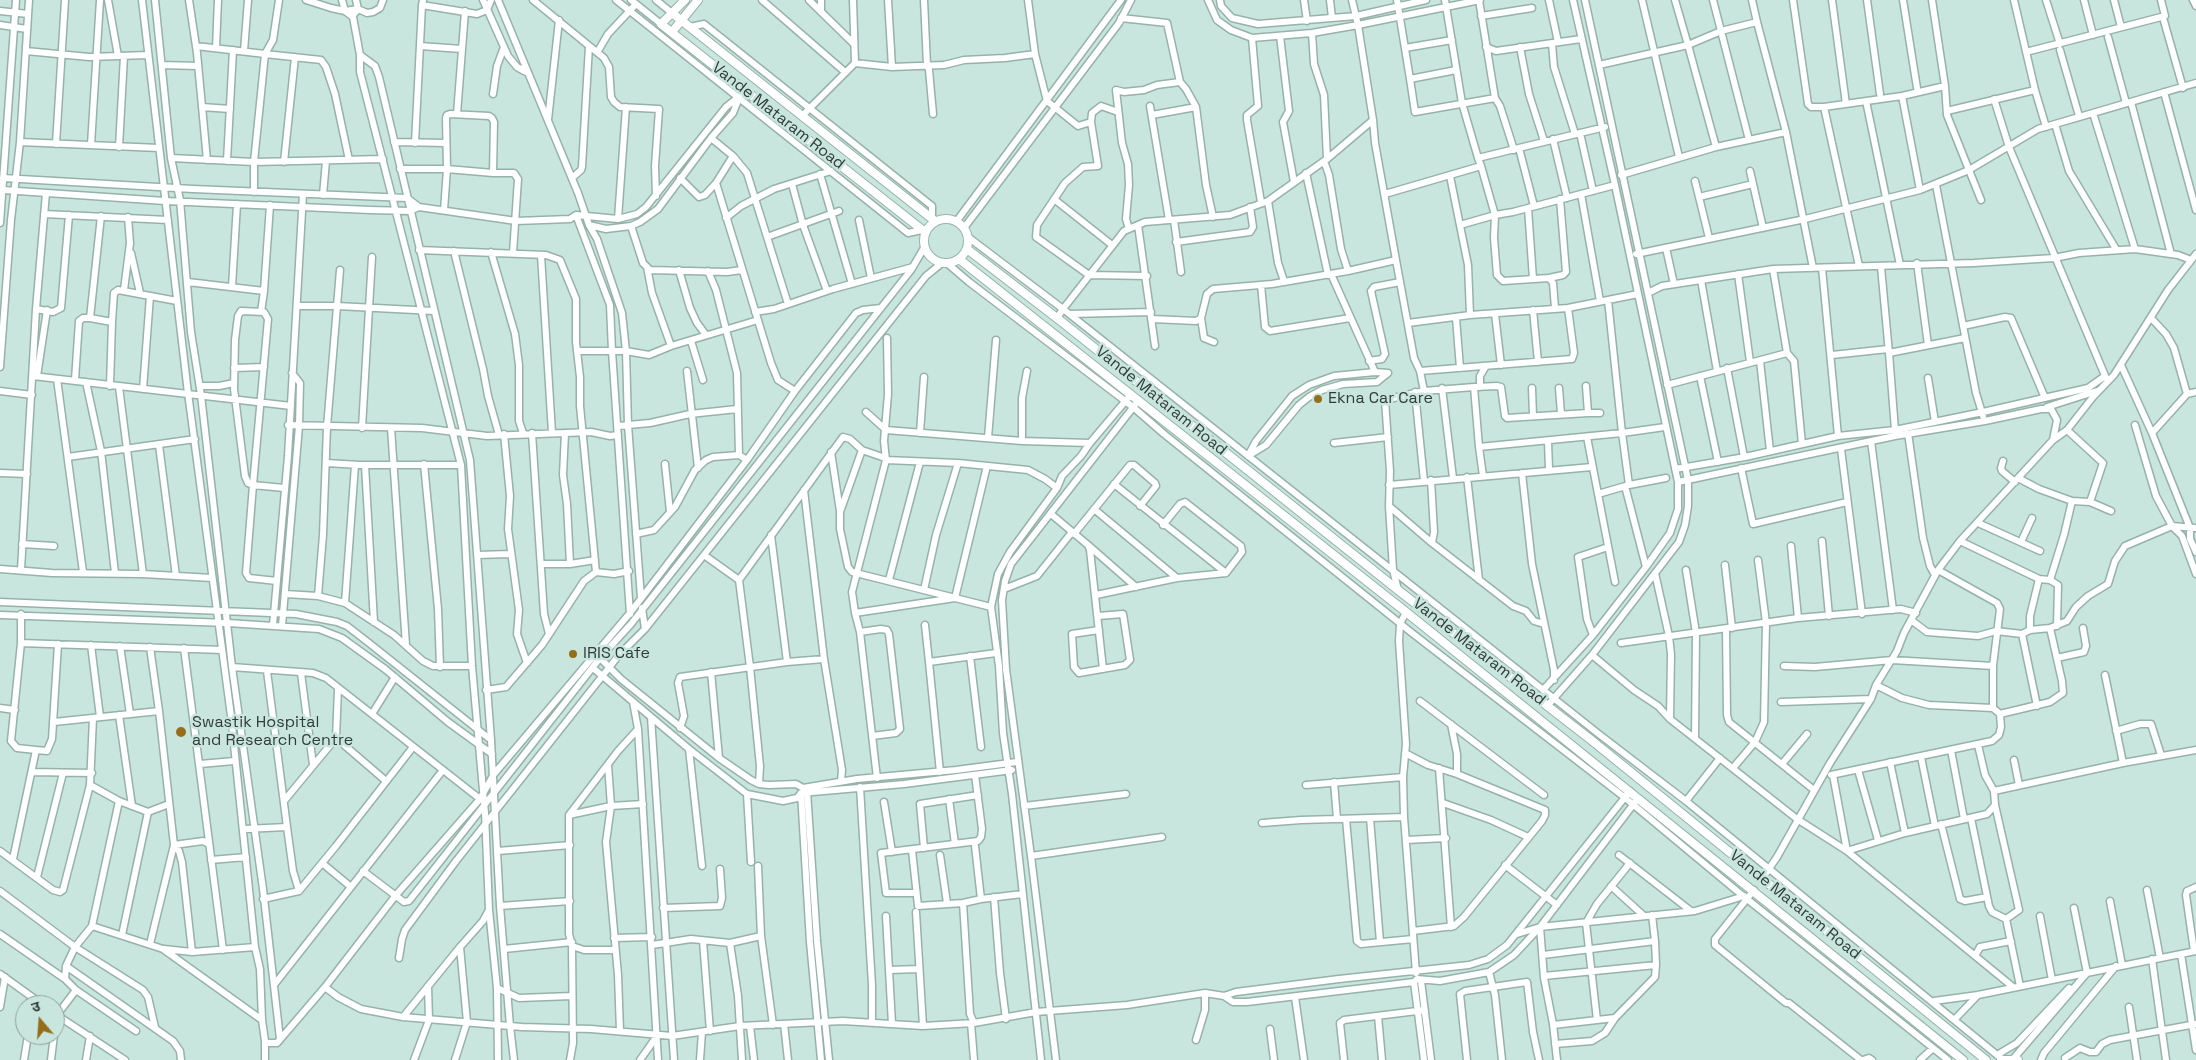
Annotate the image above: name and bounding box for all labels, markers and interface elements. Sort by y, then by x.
street label: Vande Mataram Road [708,58,848,174]
street label: Vande Mataram Road [1091,342,1231,460]
place label: Ekna Car Care [1328,389,1433,409]
marker: Ekna Car Care [1312,393,1324,405]
street label: Vande Mataram Road [1409,594,1549,710]
place label: IRIS Cafe [583,644,650,664]
marker: IRIS Cafe [567,648,579,660]
place label: Swastik Hospital and Research Centre [192,713,353,751]
marker: Swastik Hospital and Research Centre [174,725,188,739]
street label: Vande Mataram Road [1725,846,1865,964]
north arrow [15,995,65,1045]
text: उ [29,997,42,1017]

